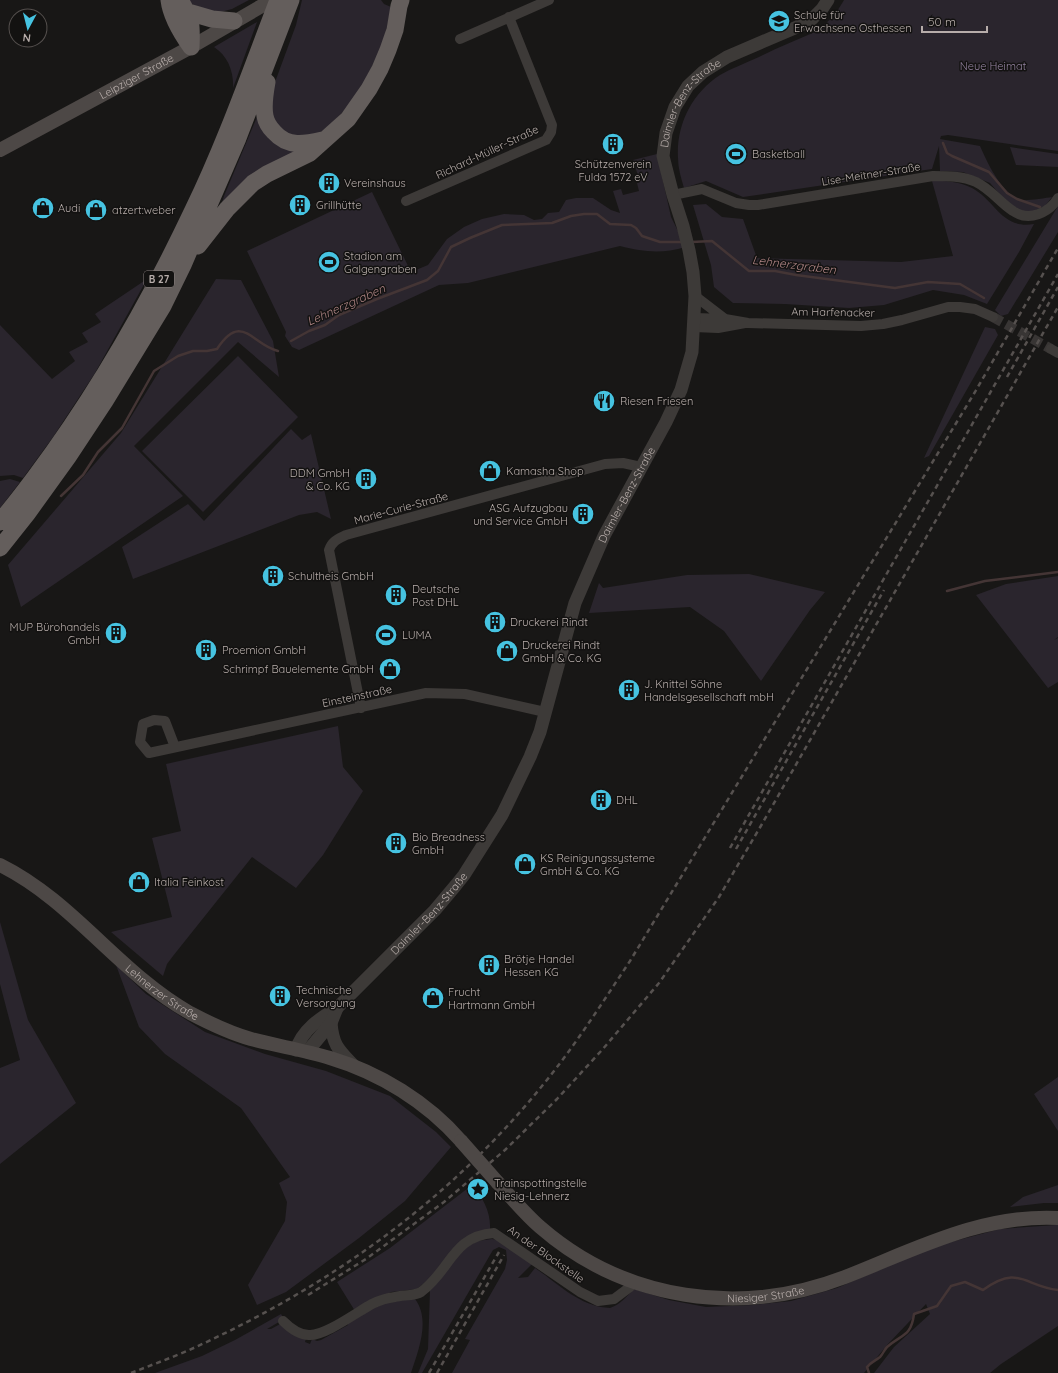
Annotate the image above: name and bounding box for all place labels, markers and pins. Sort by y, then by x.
school or university icon: Schule für Erwachsene Osthessen [766,8,792,34]
place label: Schule für Erwachsene Osthessen [794,8,912,35]
building icon: Schützenverein Fulda 1572 eV [600,131,626,157]
sports icon: Basketball [723,141,749,167]
place label: Basketball [752,147,805,161]
place label: Schützenverein Fulda 1572 eV [575,157,651,184]
building icon: Vereinshaus [316,170,342,196]
place label: Vereinshaus [344,176,406,190]
building icon: Grillhütte [287,192,313,218]
shop icon: Audi [30,195,56,221]
shop icon: atzert:weber [83,197,109,223]
place label: Grillhütte [316,198,361,212]
place label: Audi [58,201,80,215]
place label: atzert:weber [112,203,176,217]
sports icon: Stadion am Galgengraben [316,249,342,275]
place label: Stadion am Galgengraben [344,249,417,276]
restaurant icon: Riesen Friesen [591,388,617,414]
place label: Riesen Friesen [620,394,693,408]
shop icon: Kamasha Shop [477,458,503,484]
place label: Kamasha Shop [506,464,584,478]
place label: DDM GmbH & Co. KG [290,466,350,493]
building icon: DDM GmbH & Co. KG [353,466,379,492]
place label: ASG Aufzugbau und Service GmbH [473,501,568,528]
building icon: ASG Aufzugbau und Service GmbH [570,501,596,527]
building icon: Schultheis GmbH [260,563,286,589]
place label: Schultheis GmbH [288,569,374,583]
building icon: Deutsche Post DHL [383,582,409,608]
place label: Deutsche Post DHL [412,582,460,609]
building icon: Druckerei Rindt [482,609,508,635]
place label: Druckerei Rindt [510,615,588,629]
place label: MUP Bürohandels GmbH [10,620,100,647]
building icon: MUP Bürohandels GmbH [103,620,129,646]
sports icon: LUMA [373,622,399,648]
place label: LUMA [402,628,432,642]
building icon: Proemion GmbH [193,637,219,663]
shop icon: Druckerei Rindt GmbH & Co. KG [494,638,520,664]
place label: Druckerei Rindt GmbH & Co. KG [522,638,601,665]
place label: Proemion GmbH [222,643,306,657]
shop icon: Schrimpf Bauelemente GmbH [377,656,403,682]
place label: Schrimpf Bauelemente GmbH [223,662,374,676]
building icon: J. Knittel Söhne Handelsgesellschaft mbH [616,677,642,703]
place label: J. Knittel Söhne Handelsgesellschaft mbH [644,677,774,704]
building icon: DHL [588,787,614,813]
place label: DHL [616,793,638,807]
building icon: Bio Breadness GmbH [383,830,409,856]
place label: Bio Breadness GmbH [412,830,485,857]
shop icon: KS Reinigungssysteme GmbH & Co. KG [512,851,538,877]
place label: KS Reinigungssysteme GmbH & Co. KG [540,851,655,878]
shop icon: Italia Feinkost [126,869,152,895]
place label: Italia Feinkost [154,875,224,889]
building icon: Brötje Handel Hessen KG [476,952,502,978]
place label: Brötje Handel Hessen KG [504,952,574,979]
building icon: Technische Versorgung [267,983,293,1009]
place label: Technische Versorgung [296,983,356,1010]
shop icon: Frucht Hartmann GmbH [420,985,446,1011]
place label: Frucht Hartmann GmbH [448,985,535,1012]
place icon: Trainspottingstelle Niesig-Lehnerz [465,1176,491,1202]
place label: Trainspottingstelle Niesig-Lehnerz [494,1176,587,1203]

